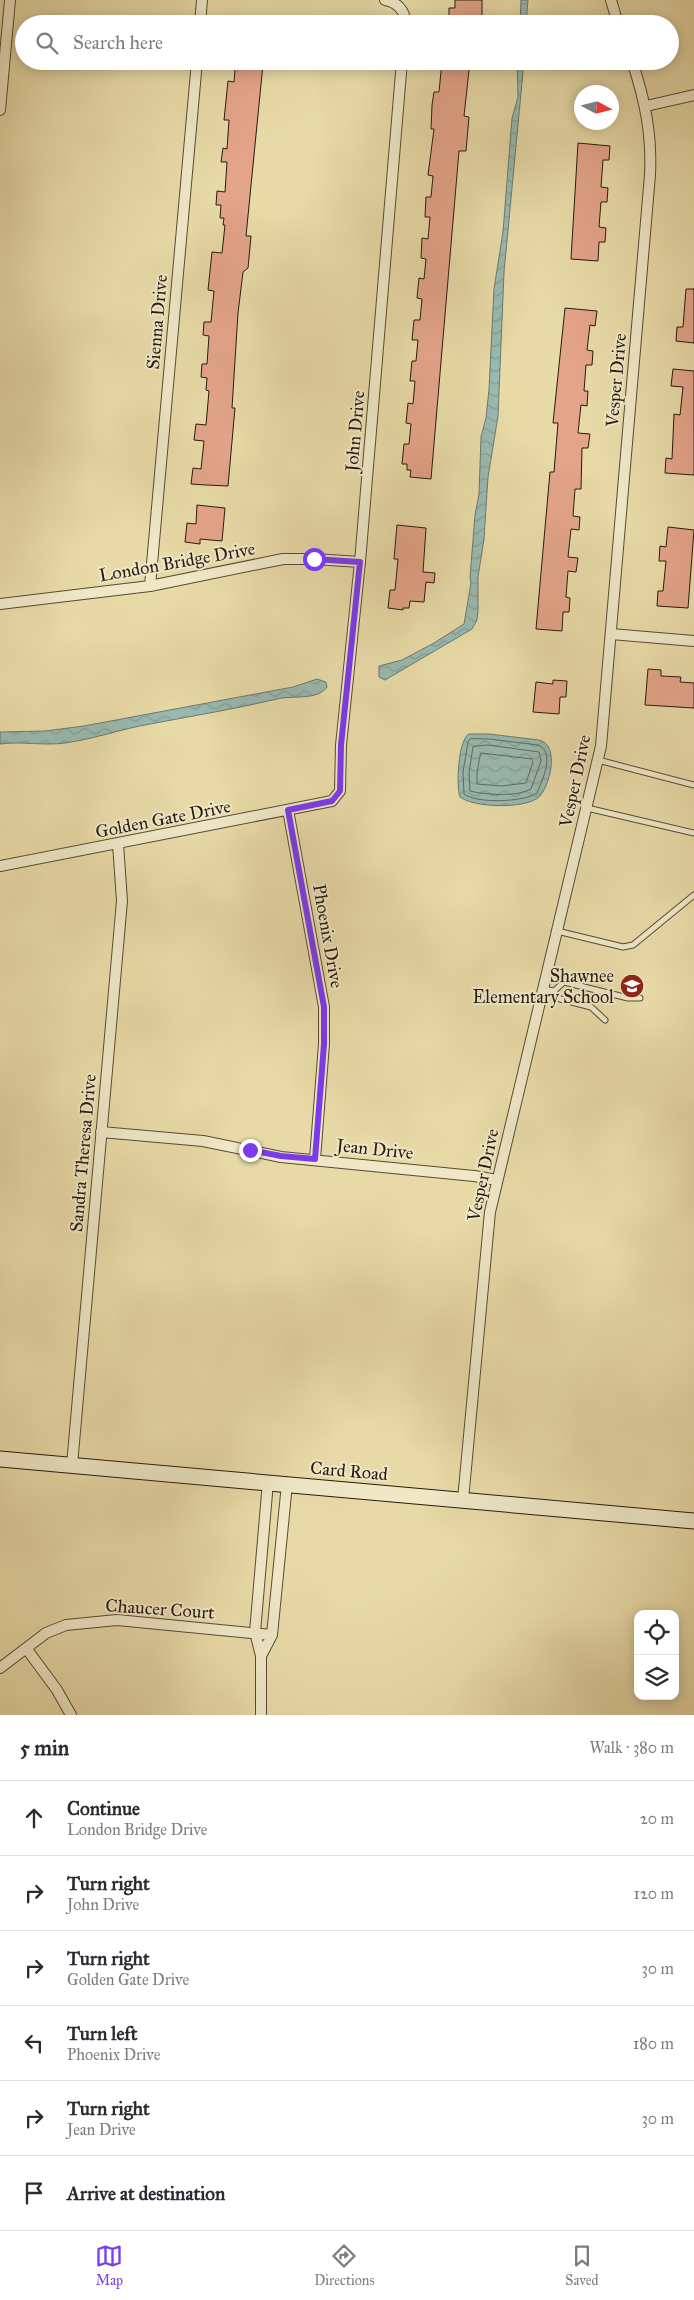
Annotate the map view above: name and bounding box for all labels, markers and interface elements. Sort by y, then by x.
search box [15,15,679,70]
icon: search [33,29,61,57]
text: Search here [73,31,163,54]
north arrow [574,85,619,130]
street label: Sienna Drive [142,274,172,370]
street label: Vesper Drive [601,332,631,429]
street label: John Drive [340,390,370,475]
street label: London Bridge Drive [97,537,257,588]
route start [303,548,326,571]
street label: Vesper Drive [554,733,596,830]
street label: Golden Gate Drive [93,795,233,843]
street label: Phoenix Drive [308,882,348,990]
place label: Shawnee Elementary School [472,965,614,1008]
school or university icon: Shawnee Elementary School [619,973,645,999]
street label: Sandra Theresa Drive [65,1073,101,1233]
street label: Vesper Drive [462,1127,504,1224]
street label: Jean Drive [333,1134,415,1165]
route end [239,1139,262,1162]
street label: Card Road [309,1457,389,1485]
street label: Chaucer Court [105,1594,216,1624]
map controls [634,1610,679,1700]
button: locate [634,1610,679,1655]
button: layers [634,1655,679,1700]
text: 5 min [20,1735,69,1761]
text: Walk · 380 m [590,1738,674,1757]
text: Continue [67,1797,140,1820]
icon: ahead [20,1804,48,1832]
text: 20 m [640,1809,674,1828]
text: London Bridge Drive [67,1820,207,1839]
text: Turn right [67,1872,150,1895]
icon: right [20,1879,48,1907]
text: 120 m [634,1884,674,1903]
text: John Drive [67,1895,139,1914]
text: Turn right [67,1947,150,1970]
icon: right [20,1954,48,1982]
text: 30 m [641,1959,674,1978]
text: Golden Gate Drive [67,1970,189,1989]
text: Turn left [67,2022,137,2045]
icon: left [20,2029,48,2057]
text: 180 m [633,2034,674,2053]
text: Phoenix Drive [67,2045,160,2064]
text: Turn right [67,2097,150,2120]
icon: right [20,2104,48,2132]
text: 30 m [641,2109,674,2128]
text: Jean Drive [67,2120,136,2139]
icon: arrive [20,2179,48,2207]
text: Arrive at destination [67,2182,225,2205]
tab: Map [95,2242,123,2289]
tab: Directions [314,2242,375,2289]
tab: Saved [565,2242,599,2289]

